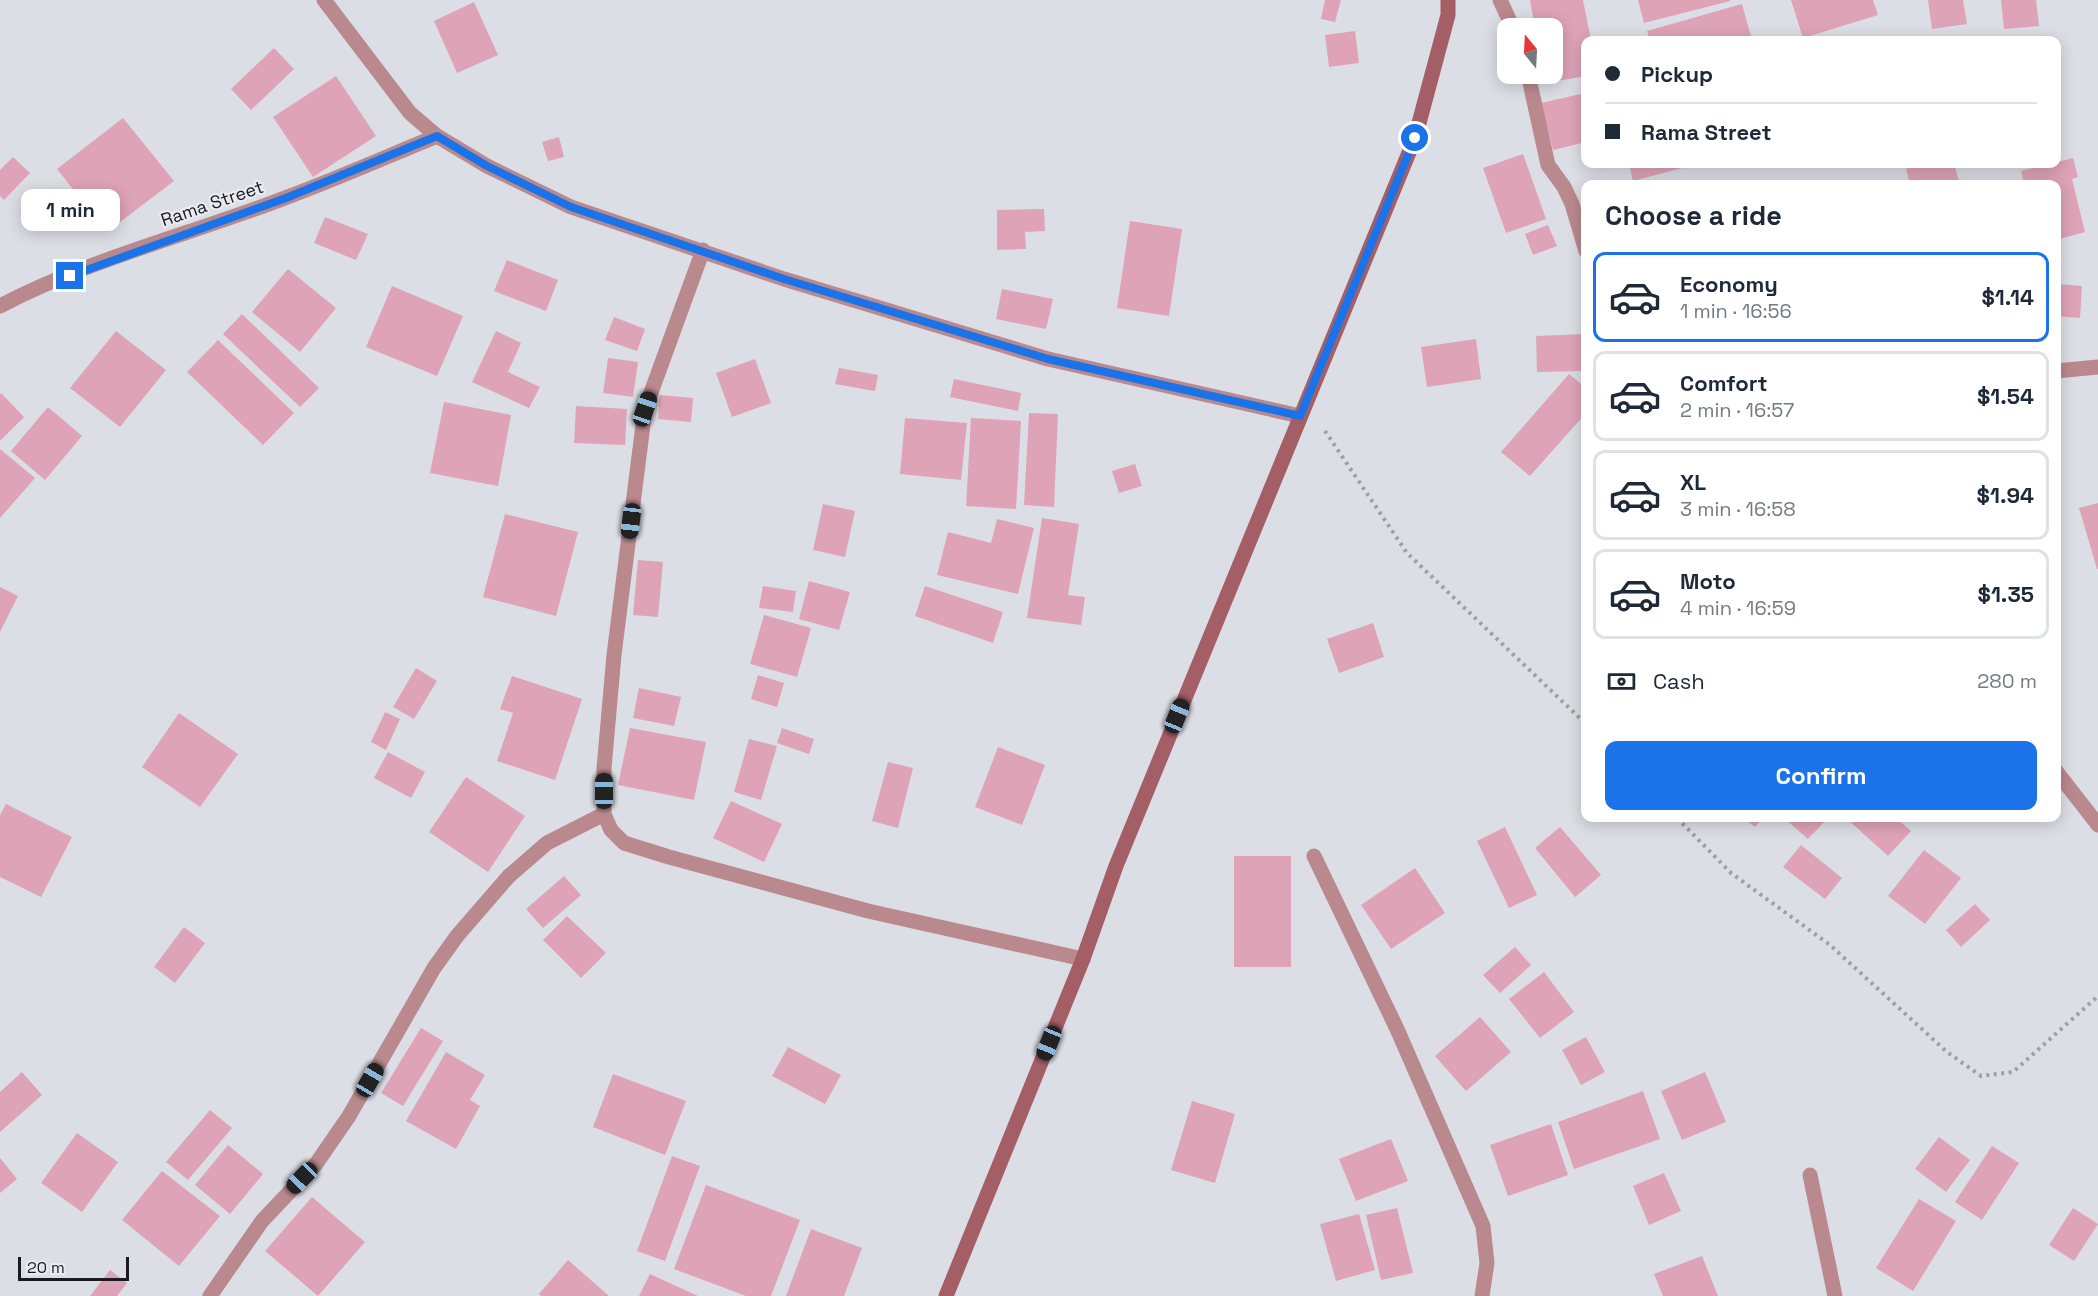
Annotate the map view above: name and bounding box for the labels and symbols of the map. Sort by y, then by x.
north arrow [1497,18,1563,84]
route start [1401,124,1428,151]
street label: Rama Street [158,175,266,231]
callout: 1 min [20,189,119,231]
route end [56,262,83,289]
car [631,389,659,429]
car [620,502,642,540]
car [1162,696,1192,736]
car [595,773,613,809]
car [1034,1023,1064,1063]
car [353,1060,387,1100]
car [283,1159,321,1197]
scale bar [18,1254,129,1282]

